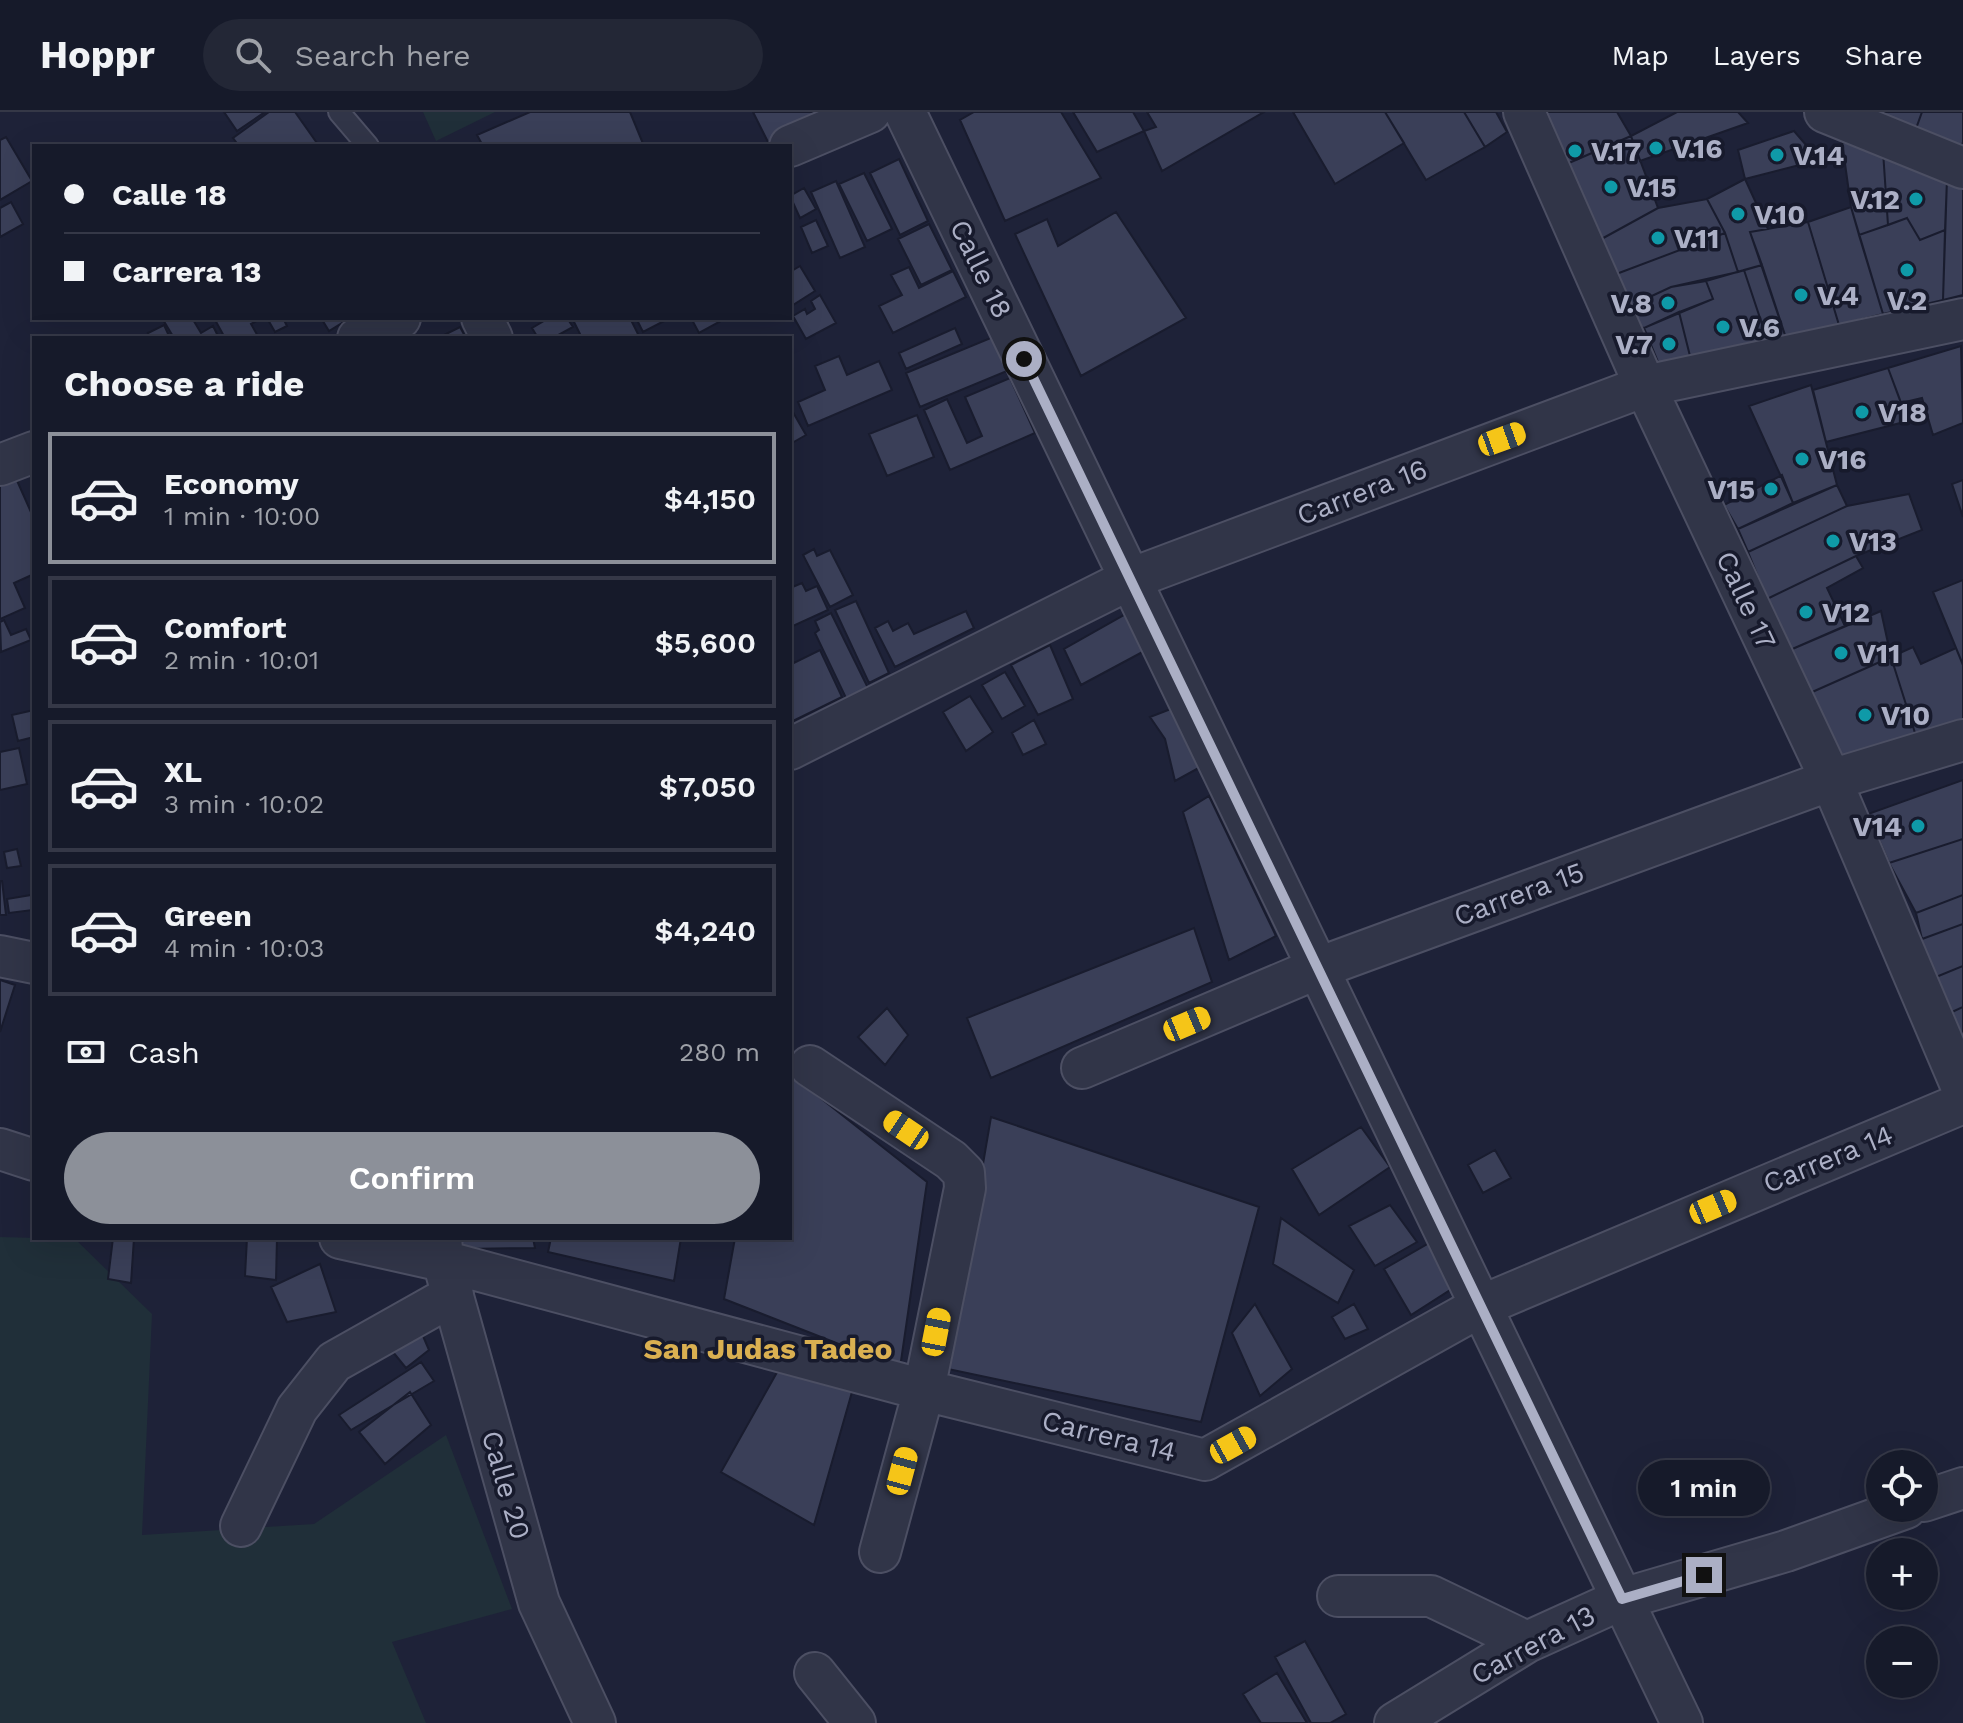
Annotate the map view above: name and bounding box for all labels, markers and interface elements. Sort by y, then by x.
search box [203,19,763,91]
text: Hoppr [40,33,155,77]
icon: search [231,33,275,77]
text: Search here [295,38,471,73]
text: Map [1612,39,1669,72]
text: Layers [1713,39,1801,72]
text: Share [1845,39,1923,72]
place label: V.16 [1672,132,1722,165]
place label: V.17 [1591,135,1641,168]
marker: V.16 [1647,139,1665,157]
place label: V.14 [1793,139,1844,172]
marker: V.17 [1566,142,1584,160]
marker: V.14 [1768,146,1786,164]
place label: V.15 [1627,171,1676,204]
text: Calle 18 [112,177,227,212]
marker: V.15 [1602,178,1620,196]
place label: V.12 [1850,183,1900,216]
marker: V.12 [1907,190,1925,208]
place label: V.10 [1754,198,1805,231]
marker: V.10 [1729,205,1747,223]
street label: Calle 18 [943,214,1019,324]
place label: V.11 [1674,222,1719,255]
marker: V.11 [1649,229,1667,247]
text: Carrera 13 [112,254,262,289]
marker: V.2 [1898,261,1916,279]
place label: V.4 [1817,279,1859,312]
place label: V.2 [1887,284,1927,317]
marker: V.4 [1792,286,1810,304]
place label: V.8 [1611,287,1652,320]
marker: V.8 [1659,294,1677,312]
place label: V.6 [1739,311,1780,344]
marker: V.6 [1714,318,1732,336]
place label: V.7 [1615,328,1653,361]
marker: V.7 [1660,335,1678,353]
route start [1006,341,1042,377]
text: Choose a ride [64,363,304,405]
place label: V18 [1878,396,1927,429]
marker: V18 [1853,403,1871,421]
car [1475,420,1529,458]
place label: V16 [1818,443,1866,476]
marker: V16 [1793,450,1811,468]
street label: Carrera 16 [1292,452,1432,532]
icon: car [68,462,140,534]
text: Economy [164,466,299,501]
place label: V15 [1707,473,1755,506]
marker: V15 [1762,480,1780,498]
text: $4,150 [664,481,756,516]
text: 1 min · 10:00 [164,501,320,531]
place label: V13 [1849,525,1897,558]
marker: V13 [1824,532,1842,550]
street label: Calle 17 [1709,546,1783,654]
place label: V12 [1822,596,1870,629]
marker: V12 [1797,603,1815,621]
icon: car [68,606,140,678]
text: Comfort [164,610,286,645]
text: $5,600 [655,625,756,660]
place label: V11 [1857,637,1900,670]
marker: V11 [1832,644,1850,662]
text: 2 min · 10:01 [164,645,319,675]
place label: V10 [1881,699,1930,732]
marker: V10 [1856,706,1874,724]
icon: car [68,750,140,822]
text: XL [164,754,202,789]
text: $7,050 [659,769,756,804]
text: 3 min · 10:02 [164,789,324,819]
place label: V14 [1853,810,1902,843]
marker: V14 [1909,817,1927,835]
street label: Carrera 15 [1449,855,1589,933]
icon: car [68,894,140,966]
text: Green [164,898,252,933]
text: $4,240 [655,913,756,948]
text: 4 min · 10:03 [164,933,324,963]
car [1160,1004,1214,1044]
icon: cash [64,1030,108,1074]
text: Cash [128,1035,200,1070]
text: 280 m [679,1037,760,1067]
car [879,1107,933,1153]
street label: Carrera 14 [1758,1118,1898,1200]
button: Confirm [64,1132,760,1224]
car [1686,1187,1740,1227]
car [920,1306,952,1358]
district label: San Judas Tadeo [644,1331,892,1366]
street label: Carrera 14 [1039,1403,1179,1469]
car [1206,1423,1260,1467]
street label: Calle 20 [475,1427,537,1543]
car [884,1445,920,1497]
map controls [1866,1450,1938,1698]
button: locate [1866,1450,1938,1522]
callout: 1 min [1638,1459,1770,1515]
text: 1 min [1671,1473,1737,1503]
button: + [1866,1538,1938,1610]
route end [1686,1557,1722,1593]
street label: Carrera 13 [1465,1598,1601,1692]
button: − [1866,1626,1938,1698]

